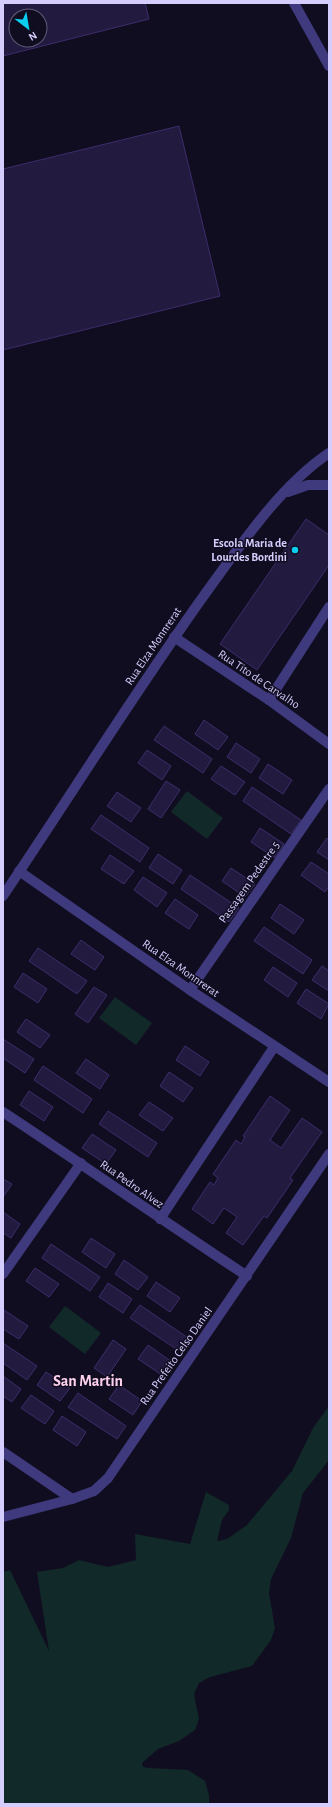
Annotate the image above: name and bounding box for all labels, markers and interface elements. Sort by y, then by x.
north arrow [8,8,48,48]
text: N [27,29,39,43]
place label: Escola Maria de Lourdes Bordini [211,537,287,563]
marker: Escola Maria de Lourdes Bordini [290,545,300,555]
street label: Rua Elza Monnrerat [123,605,183,687]
street label: Rua Tito de Carvalho [216,647,302,711]
street label: Passagem Pedestre 5 [216,839,282,925]
street label: Rua Elza Monnrerat [140,937,222,999]
street label: Rua Pedro Alvez [98,1158,166,1210]
street label: Rua Prefeito Celso Daniel [138,1305,214,1407]
district label: San Martin [53,1373,123,1389]

